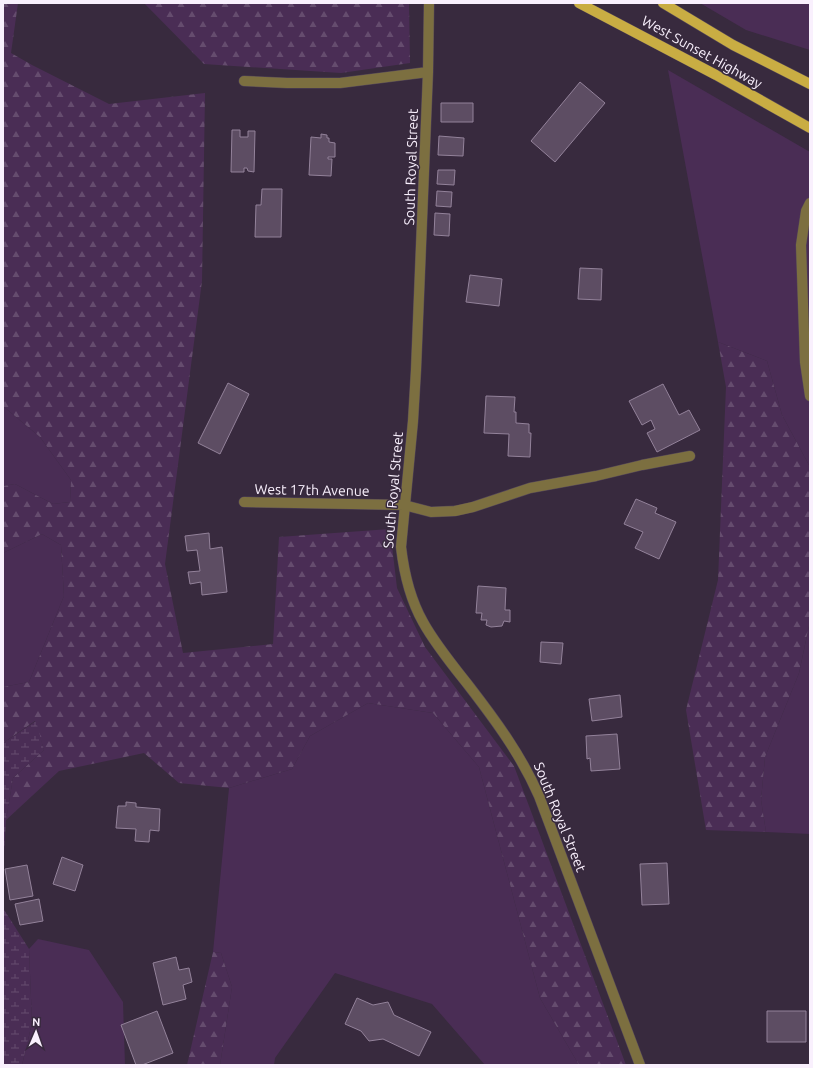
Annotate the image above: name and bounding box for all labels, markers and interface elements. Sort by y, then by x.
street label: West Sunset Highway [639,12,765,92]
street label: South Royal Street [401,108,421,226]
street label: South Royal Street [380,431,406,549]
street label: West 17th Avenue [254,481,370,499]
street label: South Royal Street [531,760,590,875]
north arrow [16,1012,56,1052]
text: N [32,1016,41,1028]

